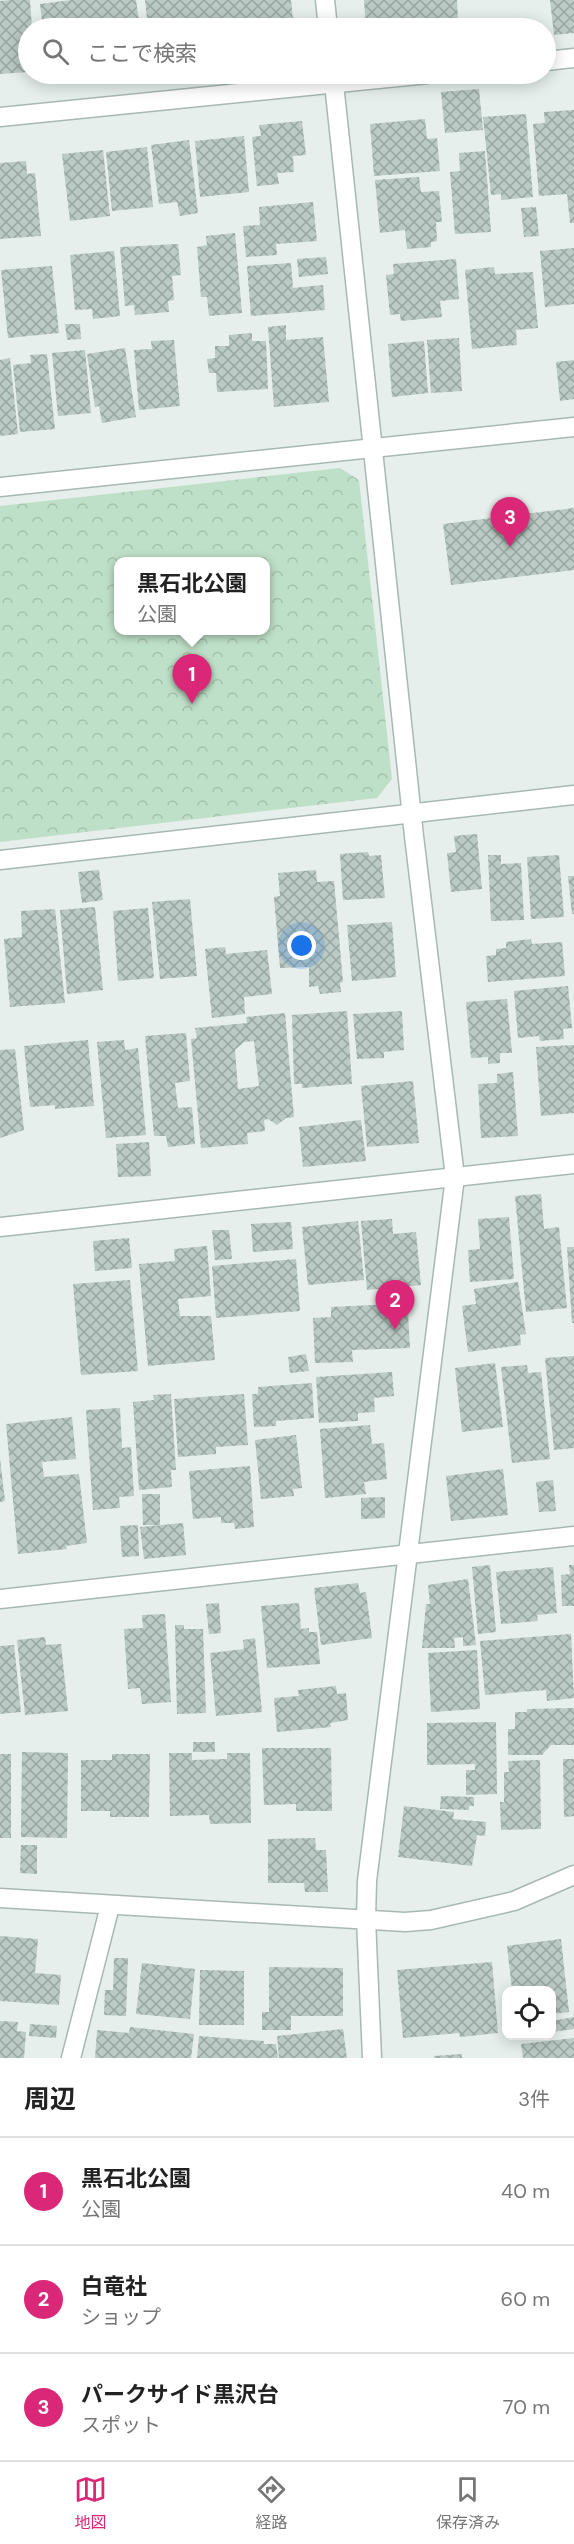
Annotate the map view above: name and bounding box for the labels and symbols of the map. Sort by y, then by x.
pin: 3 [490,498,530,547]
pin: 1 [172,654,212,704]
your location [287,931,316,960]
pin: 2 [376,1280,414,1330]

